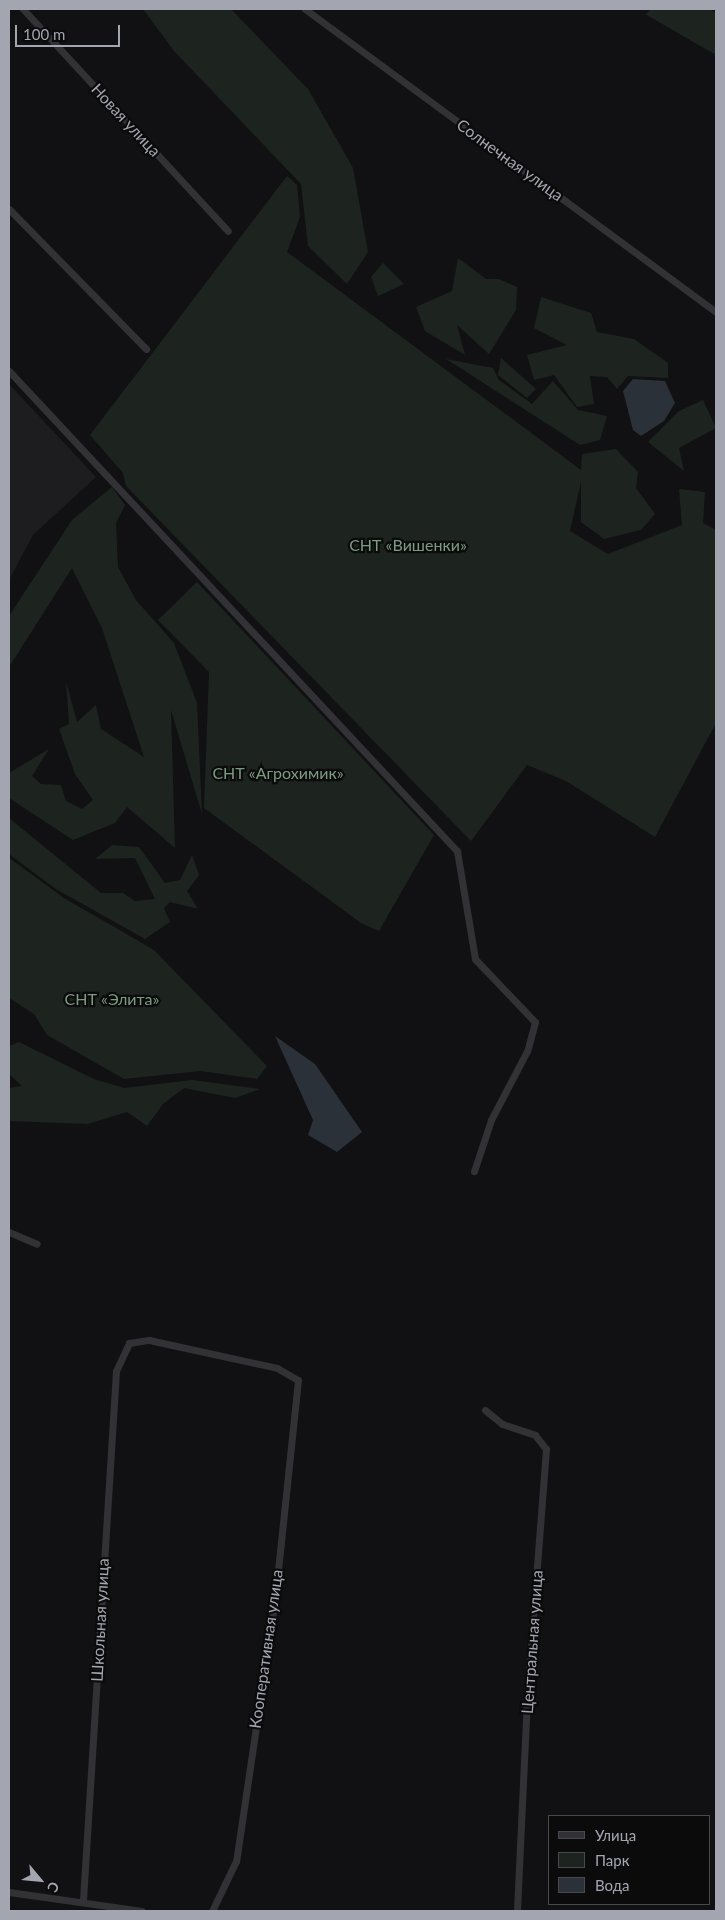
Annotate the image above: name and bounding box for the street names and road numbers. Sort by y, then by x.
street label: Новая улица [87,80,165,160]
street label: Солнечная улица [453,115,567,205]
street label: Школьная улица [87,1558,113,1682]
street label: Кооперативная улица [245,1568,287,1730]
street label: Центральная улица [517,1569,547,1715]

